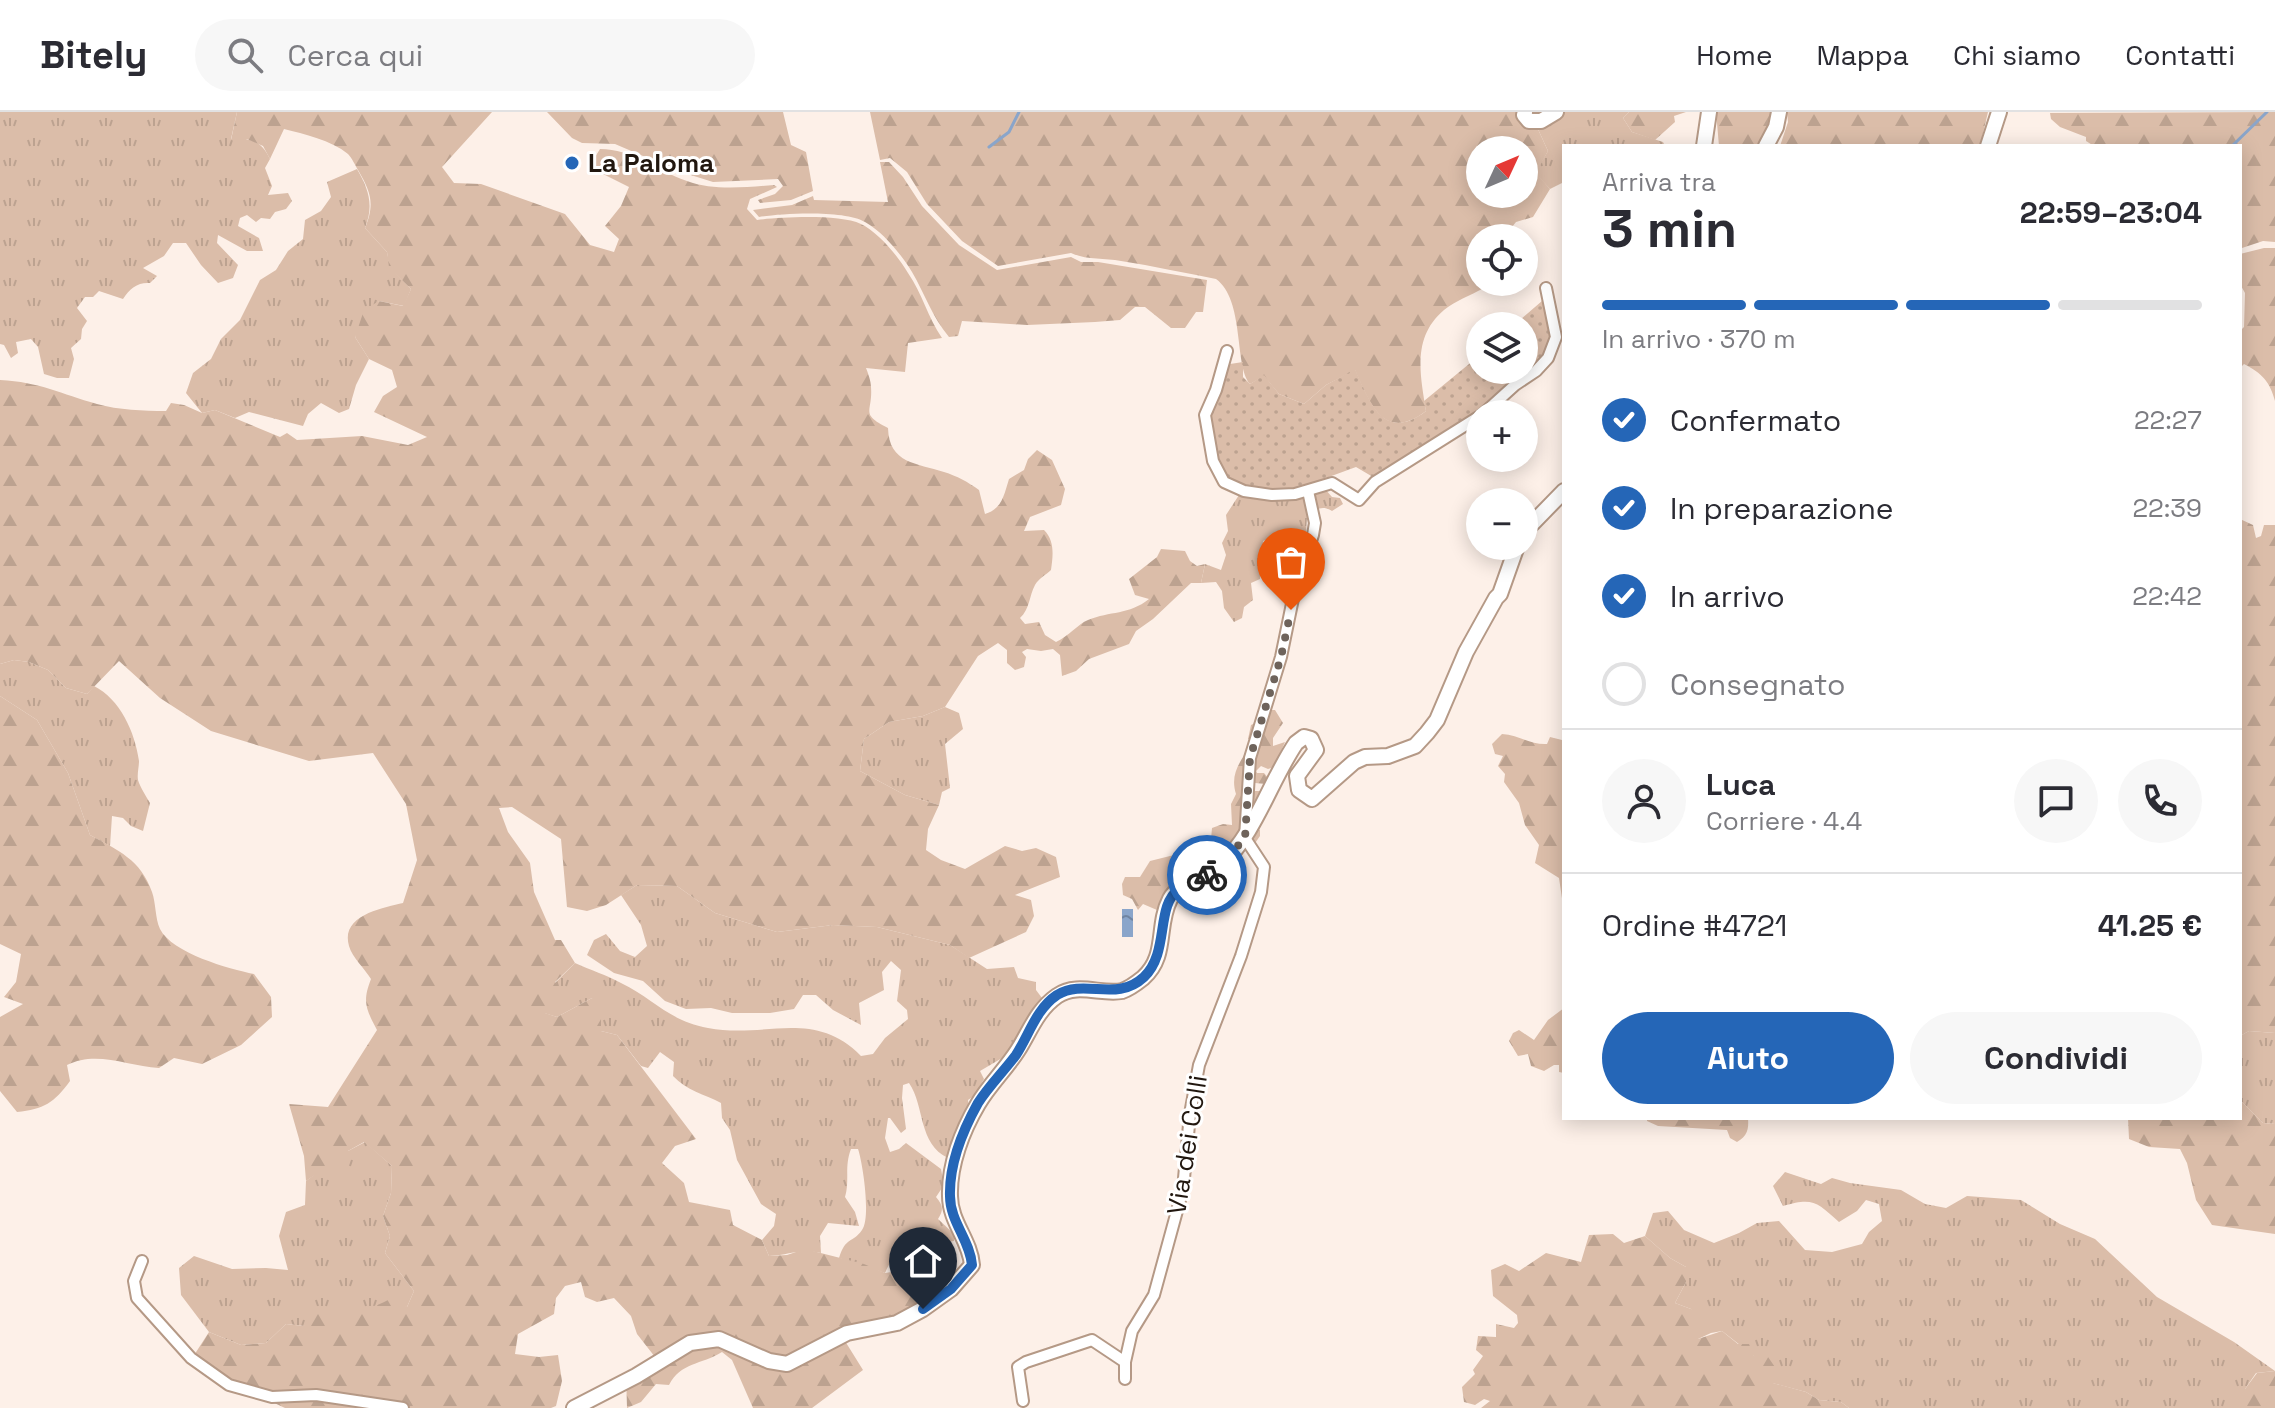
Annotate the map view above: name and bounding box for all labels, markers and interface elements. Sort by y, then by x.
search box [195,19,755,91]
text: Bitely [40,31,147,79]
icon: search [223,33,267,77]
text: Cerca qui [287,36,423,75]
text: Home [1696,37,1772,73]
text: Mappa [1816,37,1909,73]
text: Chi siamo [1953,37,2081,73]
text: Contatti [2125,37,2235,73]
north arrow [1466,136,1538,208]
map controls [1466,136,1538,560]
place label: La Paloma [588,146,714,180]
marker: La Paloma [563,154,581,172]
text: Arriva tra [1602,165,1716,199]
text: 22:59–23:04 [2020,193,2202,232]
text: 3 min [1602,196,1737,262]
button: locate [1466,224,1538,296]
button: layers [1466,312,1538,384]
text: In arrivo · 370 m [1602,322,1796,356]
icon: check [1602,398,1646,442]
button: + [1466,400,1538,472]
text: Confermato [1670,401,1841,440]
text: 22:27 [2134,403,2202,437]
icon: check [1602,486,1646,530]
button: − [1466,488,1538,560]
text: In preparazione [1670,489,1894,528]
text: 22:39 [2132,491,2202,525]
pin [1257,528,1325,610]
icon: bag [1269,540,1313,584]
icon: check [1602,574,1646,618]
text: In arrivo [1670,577,1785,616]
text: 22:42 [2132,579,2202,613]
text: Consegnato [1670,665,1846,704]
button: person [1602,759,1686,843]
button: chat [2014,759,2098,843]
button: phone [2118,759,2202,843]
text: Luca [1706,765,1776,804]
text: Corriere · 4.4 [1706,804,1862,838]
courier [1167,835,1247,915]
icon: bike [1185,853,1229,897]
text: Ordine #4721 [1602,906,1787,945]
text: 41.25 € [2098,906,2202,945]
button: Aiuto [1602,1012,1894,1104]
button: Condividi [1910,1012,2202,1104]
street label: Via dei Colli [1159,1073,1215,1217]
pin [889,1227,957,1309]
icon: home [901,1239,945,1283]

